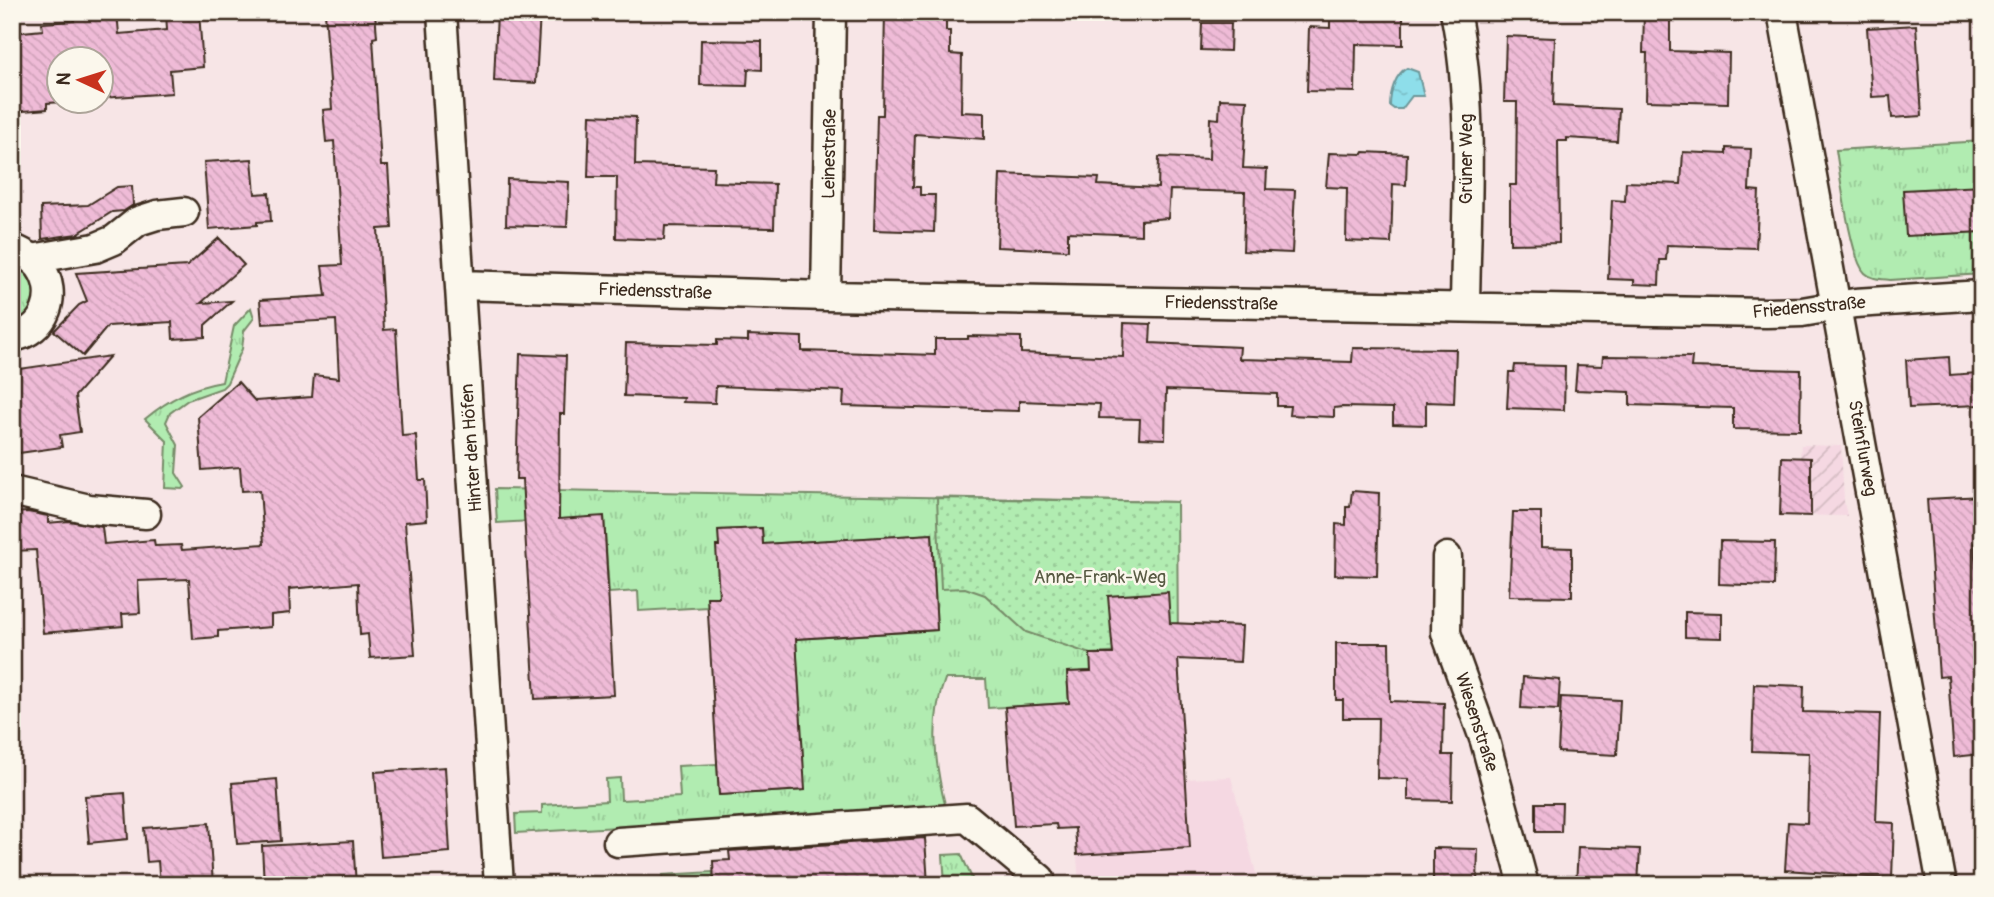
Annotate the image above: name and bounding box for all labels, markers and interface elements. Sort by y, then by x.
north arrow [46,46,116,116]
text: N [52,71,76,86]
street label: Leinestraße [817,109,842,199]
street label: Grüner Weg [1455,114,1478,204]
street label: Friedensstraße [598,278,712,305]
street label: Friedensstraße [1164,291,1278,316]
street label: Friedensstraße [1751,291,1867,324]
street label: Hinter den Höfen [456,383,487,513]
street label: Steinflurweg [1843,398,1882,498]
park label: Anne-Frank-Weg [1034,566,1166,589]
street label: Wiesenstraße [1450,670,1503,775]

